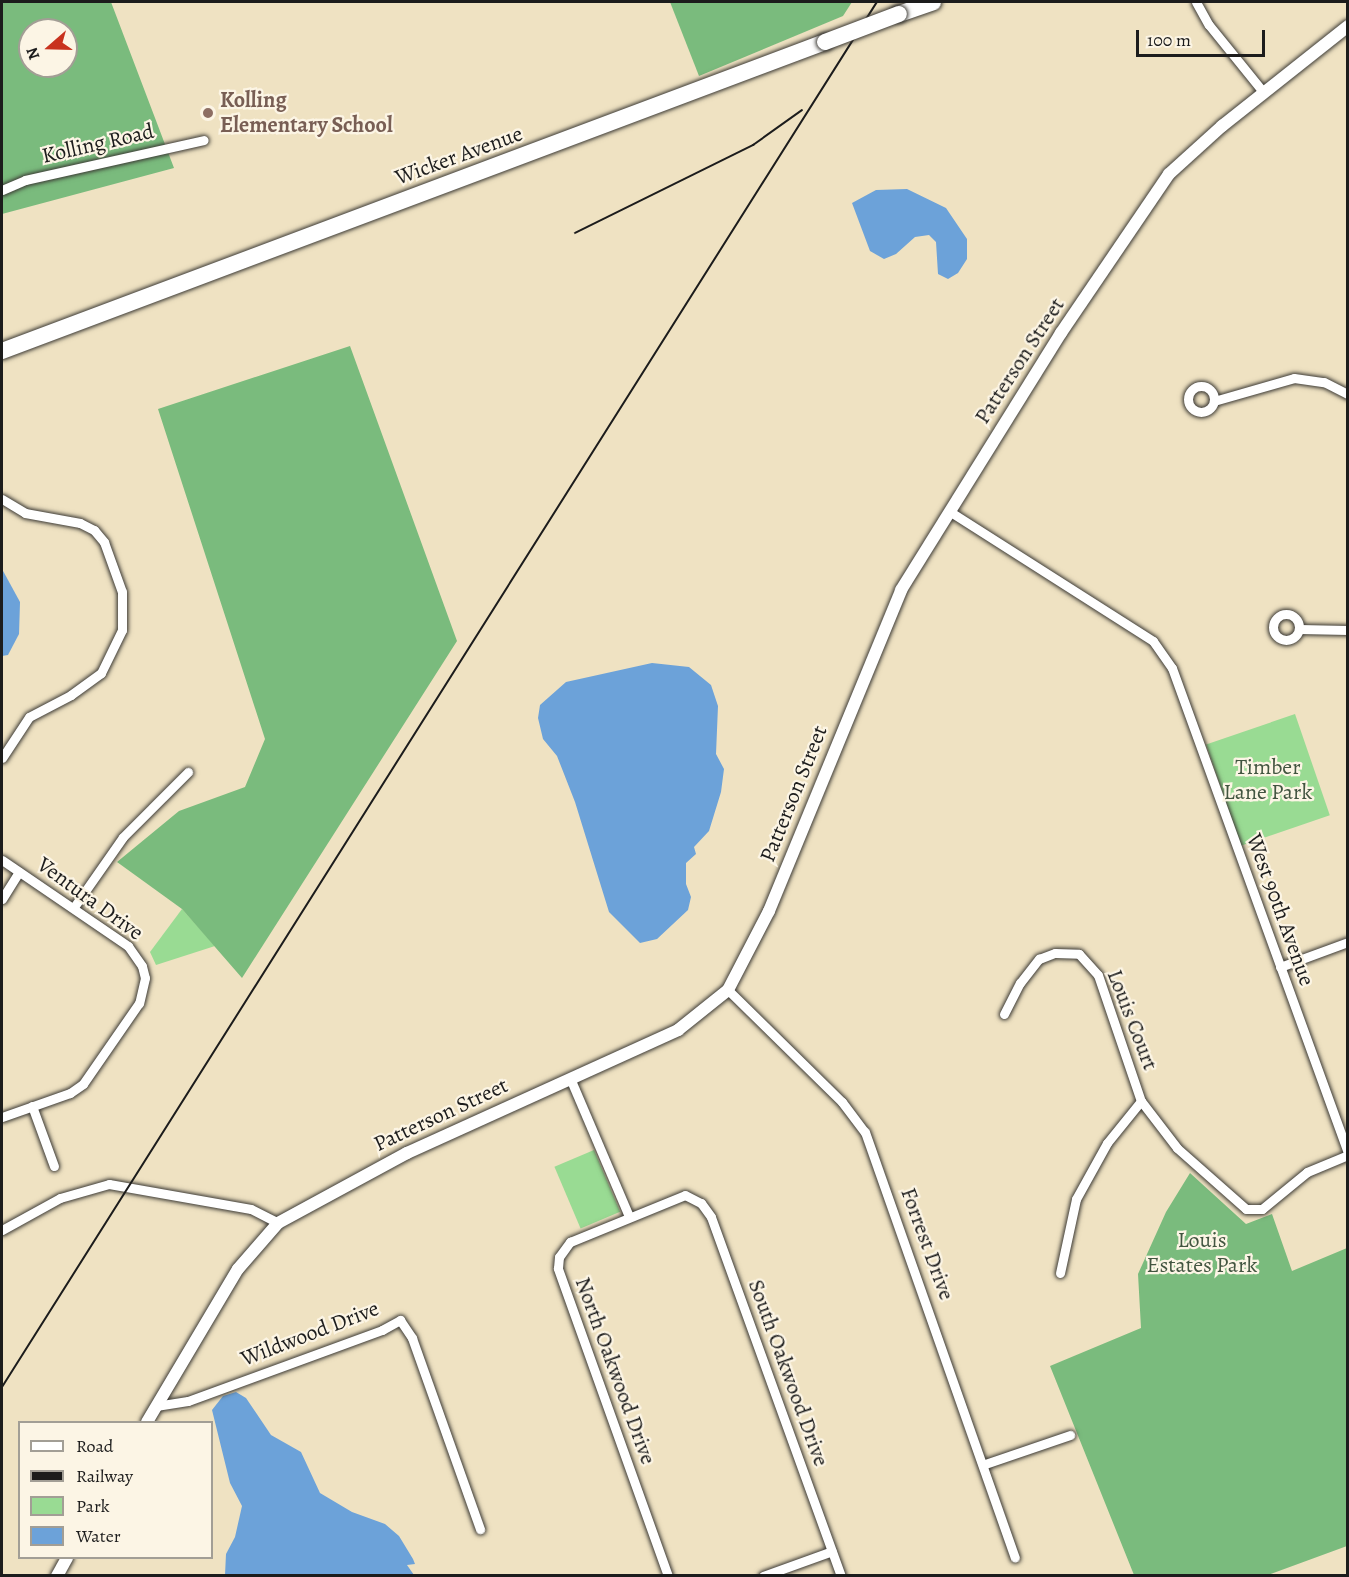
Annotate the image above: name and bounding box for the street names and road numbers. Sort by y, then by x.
street label: Kolling Road [39,118,157,170]
street label: Wicker Avenue [392,121,526,191]
street label: Patterson Street [969,293,1071,429]
street label: Patterson Street [755,722,833,866]
street label: West 90th Avenue [1240,830,1320,990]
street label: Ventura Drive [32,852,148,946]
street label: Louis Court [1101,966,1163,1074]
street label: Patterson Street [370,1072,512,1158]
street label: Forrest Drive [894,1184,960,1304]
street label: North Oakwood Drive [569,1274,661,1468]
street label: South Oakwood Drive [742,1276,834,1470]
street label: Wildwood Drive [237,1296,383,1372]

